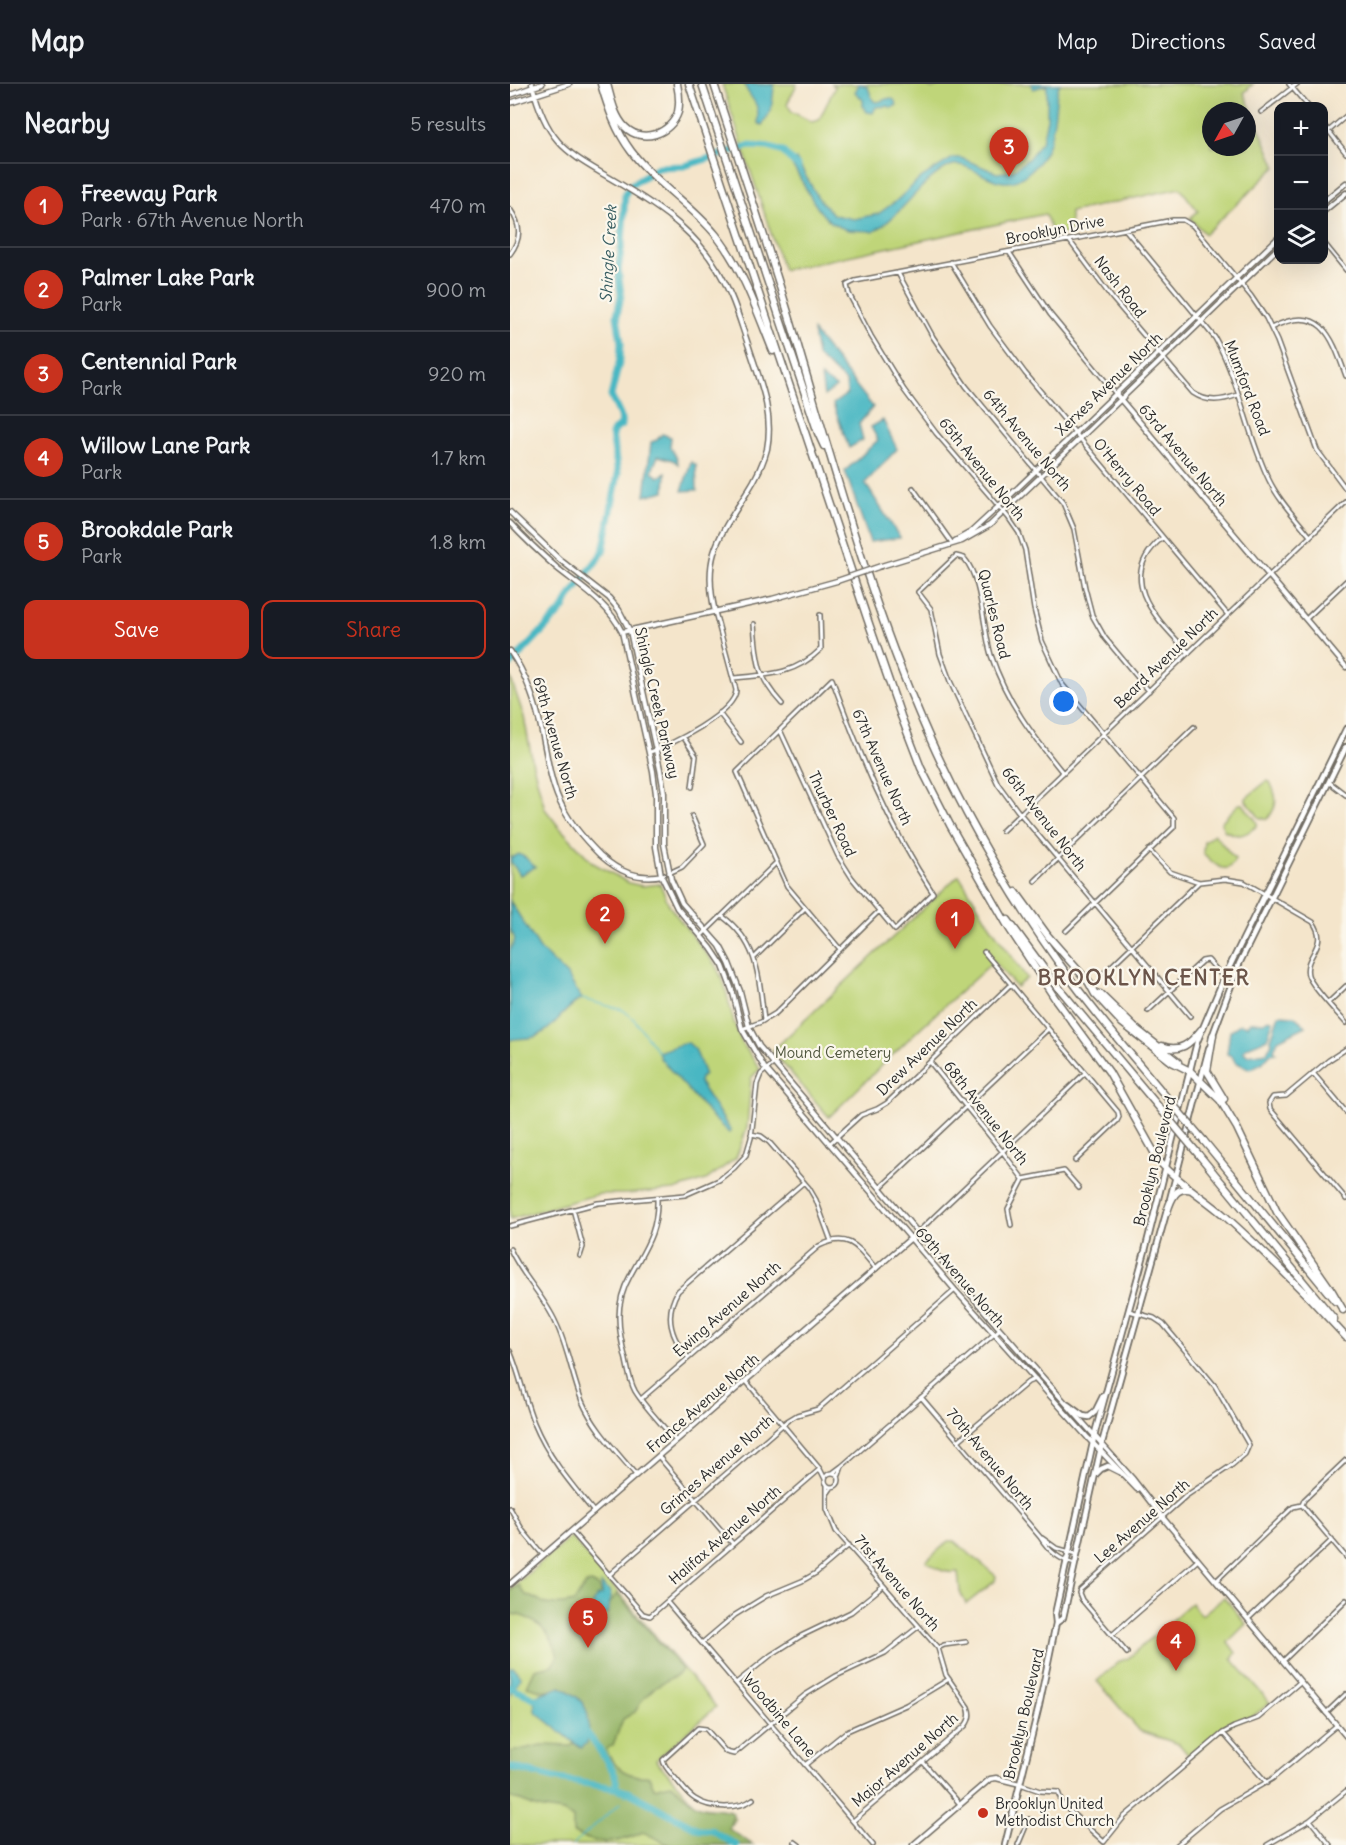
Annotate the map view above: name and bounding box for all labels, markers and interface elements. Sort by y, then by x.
text: Map [30,23,84,59]
text: Map [1057,28,1098,55]
text: Directions [1131,28,1225,55]
text: Saved [1258,28,1316,55]
north arrow [1202,102,1256,156]
map controls [1274,102,1328,264]
button: + [1274,102,1328,156]
text: Nearby [24,107,110,140]
text: 5 results [410,111,486,136]
pin: 3 [990,128,1028,177]
button: − [1274,156,1328,210]
text: Freeway Park [81,179,218,207]
text: 1 [40,193,47,218]
text: 470 m [429,193,486,218]
water label: Shingle Creek [595,203,621,303]
text: Park · 67th Avenue North [81,207,304,232]
button: layers [1274,210,1328,264]
street label: Brooklyn Drive [1004,211,1106,248]
street label: Nash Road [1090,252,1150,321]
text: Palmer Lake Park [81,263,255,291]
text: 2 [38,277,49,302]
text: 900 m [426,277,486,302]
text: Park [81,291,122,316]
street label: Xerxes Avenue North [1051,328,1166,439]
street label: Mumford Road [1221,337,1274,438]
text: Centennial Park [81,347,237,375]
text: 3 [38,361,49,386]
text: 920 m [428,361,486,386]
text: Park [81,375,122,400]
street label: 64th Avenue North [979,385,1076,495]
street label: 63rd Avenue North [1135,400,1232,510]
street label: 65th Avenue North [935,413,1030,524]
text: Willow Lane Park [81,431,250,459]
street label: O'Henry Road [1089,434,1165,519]
text: 4 [38,445,49,470]
text: 1.7 km [432,445,486,470]
text: Park [81,459,122,484]
text: Brookdale Park [81,515,233,543]
text: 5 [38,529,49,554]
text: 1.8 km [430,529,486,554]
text: Park [81,543,122,568]
street label: Quarles Road [974,567,1015,661]
button: Save [24,600,249,659]
button: Share [261,600,486,659]
street label: Beard Avenue North [1110,603,1222,712]
street label: Shingle Creek Parkway [631,625,684,781]
street label: 69th Avenue North [529,674,582,802]
your location [1049,687,1078,716]
street label: 67th Avenue North [848,706,917,828]
street label: 66th Avenue North [998,763,1091,875]
street label: Thurber Road [804,768,861,860]
pin: 2 [586,894,625,944]
pin: 1 [936,900,974,949]
district label: BROOKLYN CENTER [1038,964,1250,991]
street label: Drew Avenue North [873,994,981,1099]
park label: Mound Cemetery [775,1043,891,1062]
street label: 68th Avenue North [940,1057,1033,1169]
street label: Brooklyn Boulevard [1129,1094,1180,1228]
street label: 69th Avenue North [912,1223,1009,1331]
street label: Ewing Avenue North [669,1256,785,1361]
street label: France Avenue North [643,1349,763,1457]
street label: 70th Avenue North [942,1404,1039,1514]
street label: Grimes Avenue North [656,1410,778,1519]
street label: Lee Avenue North [1090,1474,1193,1567]
street label: Halifax Avenue North [665,1480,785,1589]
street label: 71st Avenue North [850,1531,944,1635]
pin: 5 [568,1598,608,1648]
pin: 4 [1156,1622,1196,1671]
street label: Brooklyn Boulevard [999,1647,1048,1781]
street label: Woodbine Lane [739,1669,820,1761]
street label: Major Avenue North [848,1708,962,1811]
place label: Brooklyn United Methodist Church [995,1794,1115,1830]
marker: Brooklyn United Methodist Church [976,1806,990,1820]

